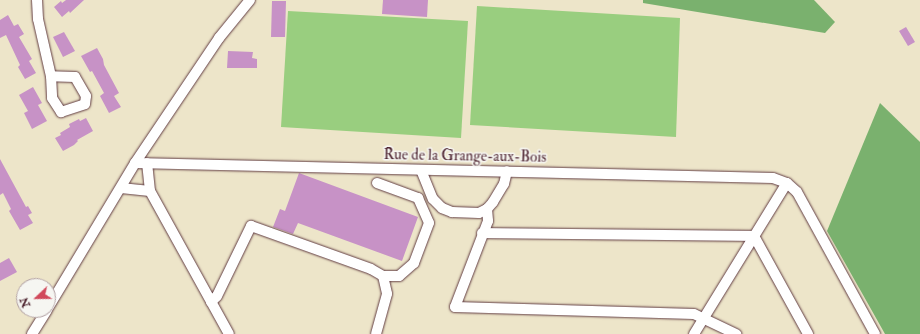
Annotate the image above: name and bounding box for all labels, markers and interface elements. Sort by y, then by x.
street label: Rue de la Grange-aux-Bois [383,146,547,166]
north arrow [16,278,56,318]
text: N [17,295,33,309]

